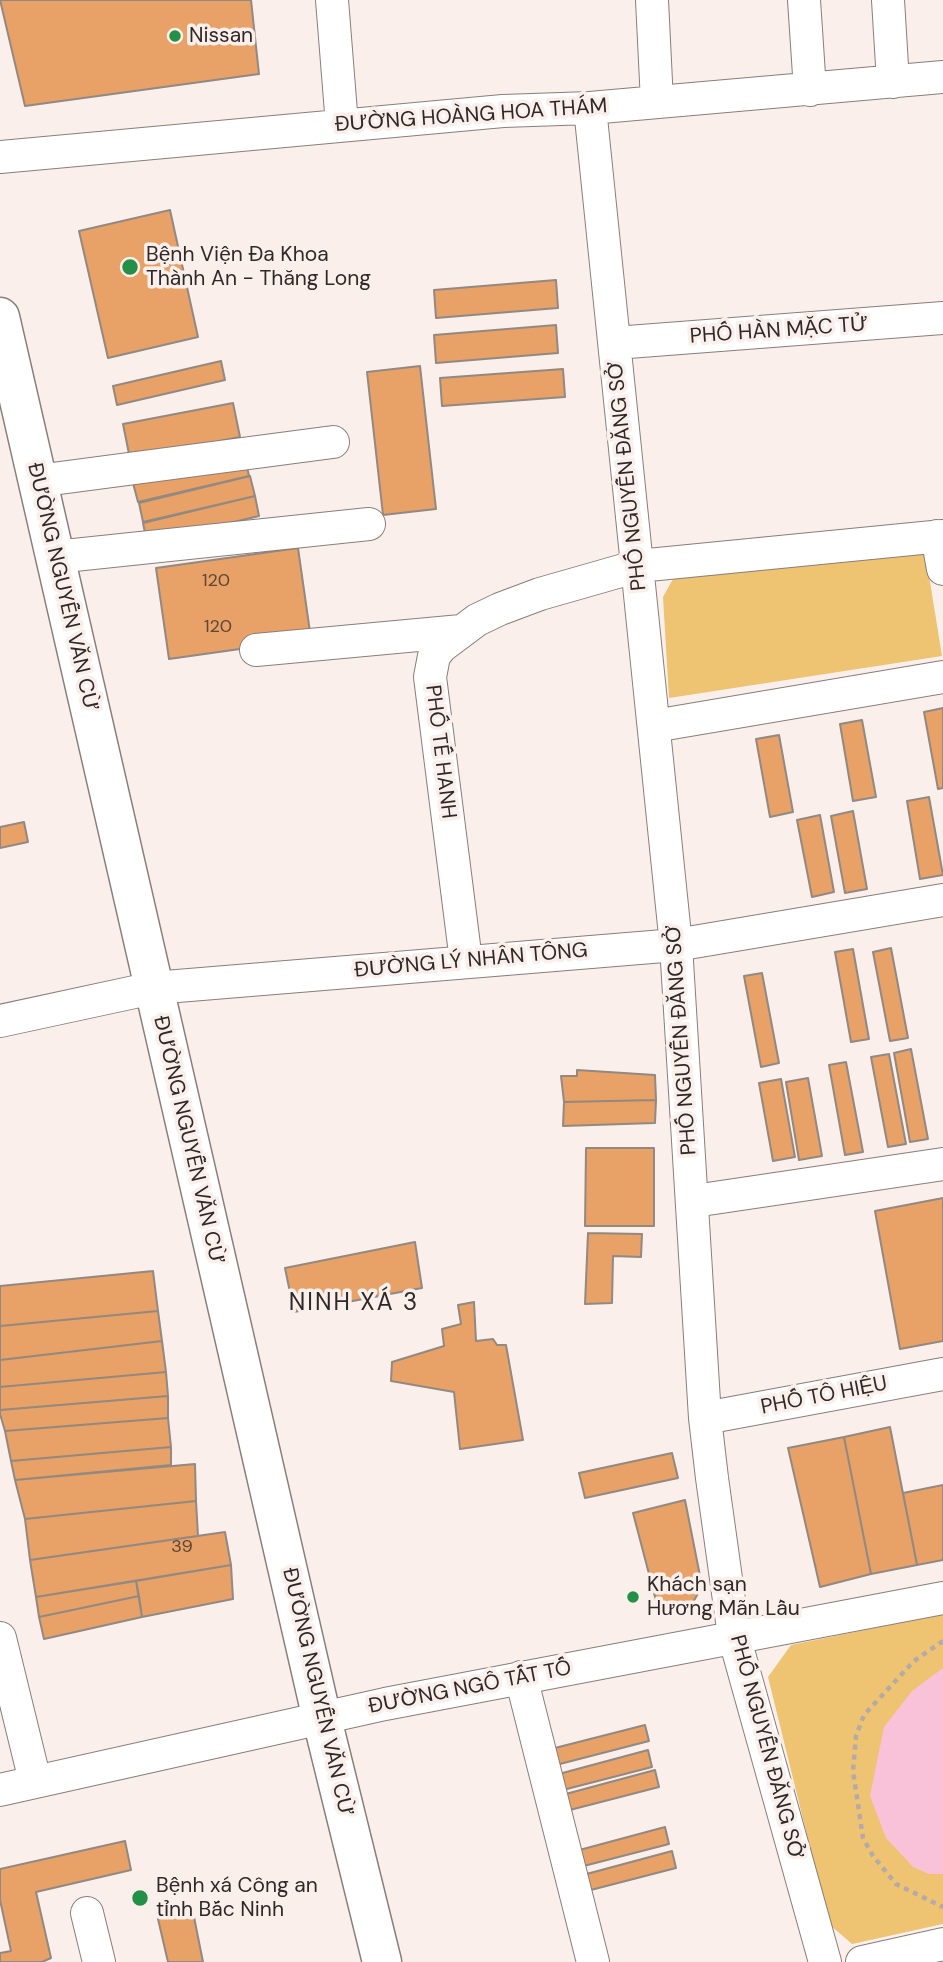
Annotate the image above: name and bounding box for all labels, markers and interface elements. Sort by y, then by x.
place label: Nissan [189,23,253,49]
marker: Nissan [167,28,183,44]
street label: ĐƯỜNG HOÀNG HOA THÁM [336,94,606,138]
place label: Bệnh Viện Đa Khoa Thành An - Thăng Long [146,242,371,292]
marker: Bệnh Viện Đa Khoa Thành An - Thăng Long [120,257,140,277]
street label: PHỐ HÀN MẶC TỬ [691,312,867,350]
street label: PHỐ NGUYỄN ĐĂNG SỞ [604,361,652,591]
street label: ĐƯỜNG NGUYỄN VĂN CỪ [22,464,102,710]
house number: 120 [202,570,230,592]
house number: 120 [204,616,232,638]
street label: PHỐ TẾ HANH [419,684,461,820]
street label: PHỐ NGUYỄN ĐĂNG SỞ [661,925,703,1155]
street label: ĐƯỜNG LÝ NHÂN TÔNG [356,938,586,984]
street label: ĐƯỜNG NGUYỄN VĂN CỪ [148,1017,228,1263]
district label: NINH XÁ 3 [290,1290,418,1318]
street label: PHỐ TÔ HIỆU [759,1372,889,1420]
house number: 39 [171,1536,193,1558]
street label: ĐƯỜNG NGUYỄN VĂN CỪ [277,1569,357,1815]
place label: Khách sạn Hương Mãn Lầu [647,1572,797,1622]
marker: Khách sạn Hương Mãn Lầu [625,1589,641,1605]
street label: PHỐ NGUYỄN ĐĂNG SỞ [724,1634,808,1860]
street label: ĐƯỜNG NGÔ TẤT TỐ [369,1656,571,1720]
place label: Bệnh xá Công an tỉnh Bắc Ninh [156,1873,318,1923]
marker: Bệnh xá Công an tỉnh Bắc Ninh [130,1888,150,1908]

